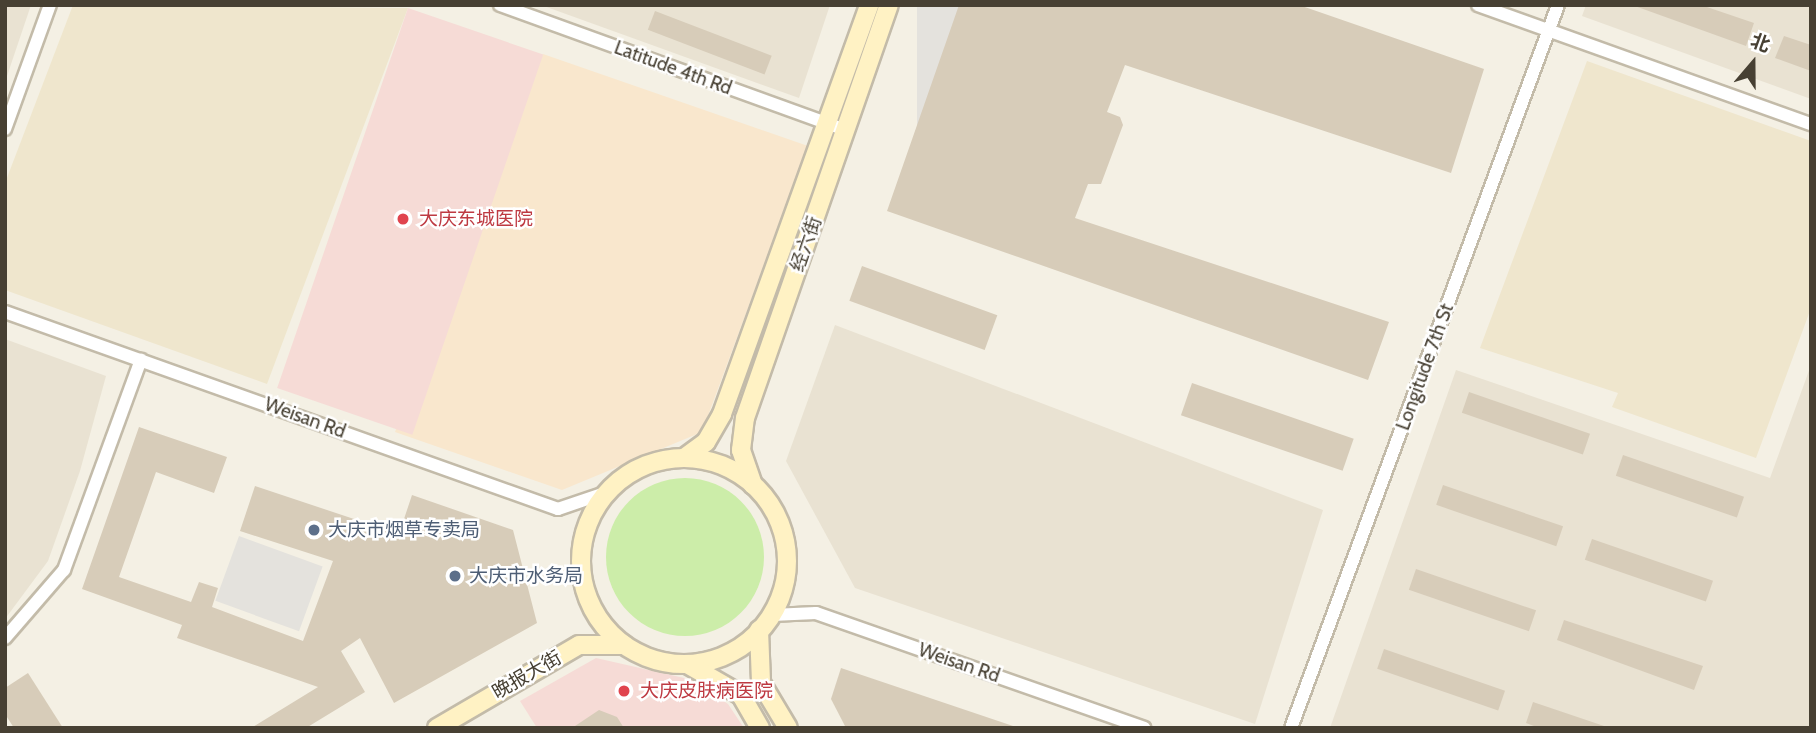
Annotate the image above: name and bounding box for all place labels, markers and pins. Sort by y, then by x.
place label: 大庆东城医院 [419,208,533,230]
marker: 大庆东城医院 [393,209,413,229]
place label: 大庆市烟草专卖局 [328,519,480,541]
marker: 大庆市烟草专卖局 [306,522,322,538]
place label: 大庆市水务局 [469,565,583,587]
marker: 大庆市水务局 [447,568,463,584]
place label: 大庆皮肤病医院 [640,680,773,702]
marker: 大庆皮肤病医院 [614,681,634,701]

